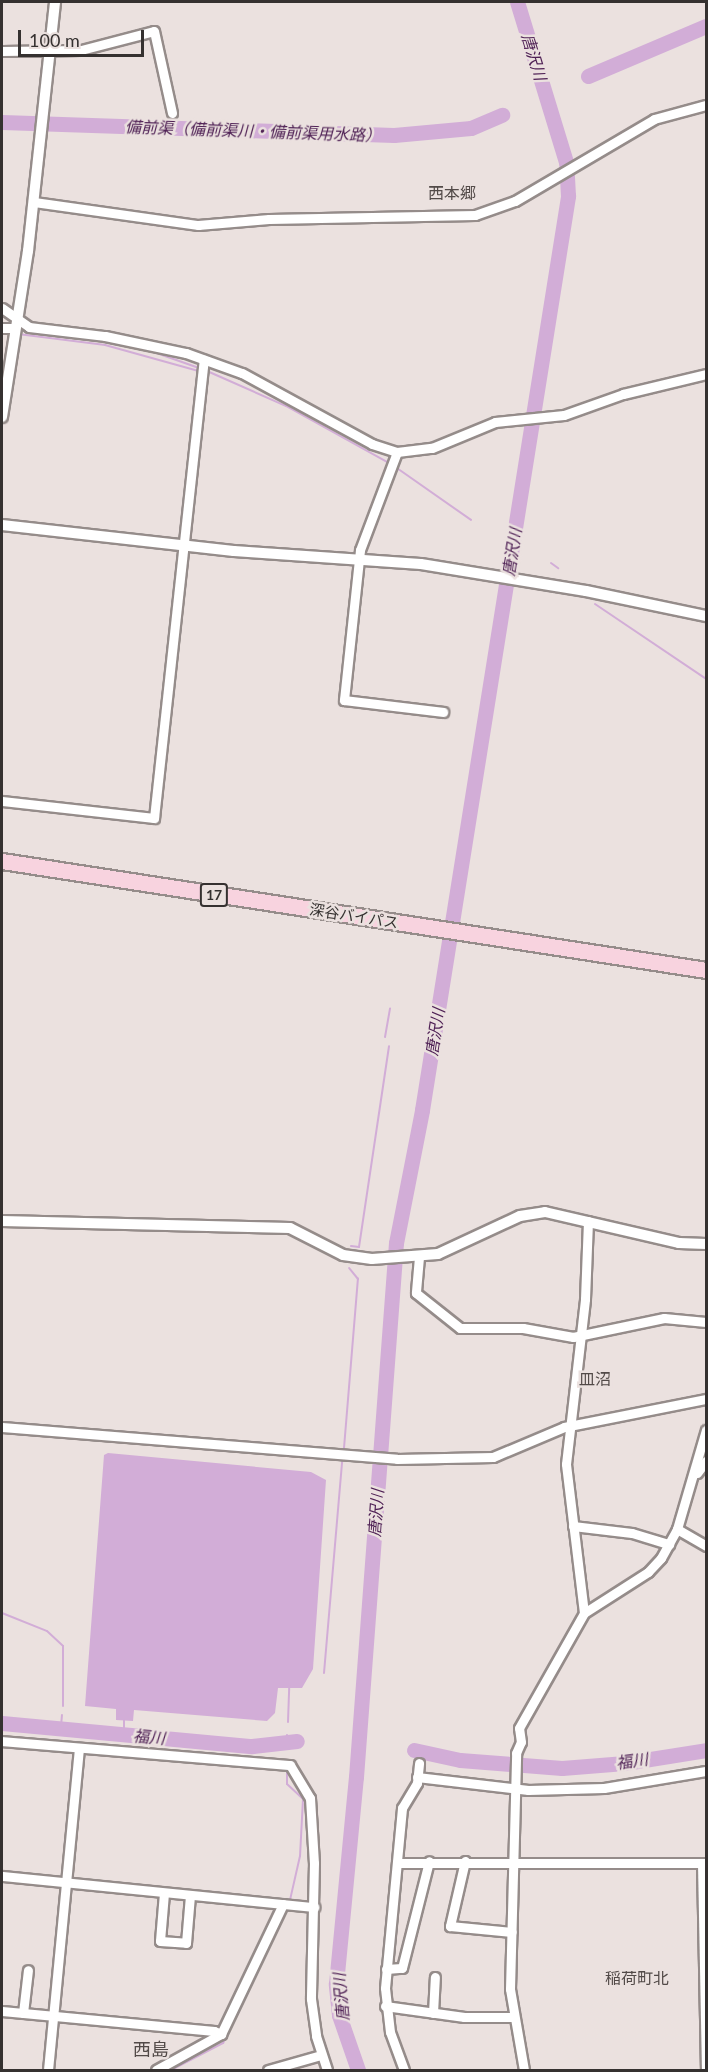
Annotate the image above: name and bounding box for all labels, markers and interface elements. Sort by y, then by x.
scale bar [21,18,147,56]
text: 100 m [29,29,80,51]
water label: 唐沢川 [518,31,550,83]
water label: 備前渠（備前渠川・備前渠用水路） [125,117,381,145]
district label: 西本郷 [428,183,476,203]
water label: 唐沢川 [499,527,525,577]
road number: 17 [199,884,229,906]
street label: 深谷バイパス [308,900,400,932]
water label: 唐沢川 [422,1007,448,1057]
district label: 皿沼 [579,1369,611,1389]
water label: 唐沢川 [365,1488,387,1538]
water label: 福川 [132,1726,166,1748]
water label: 福川 [615,1749,649,1773]
district label: 稲荷町北 [605,1968,669,1988]
water label: 唐沢川 [329,1972,353,2022]
district label: 西島 [133,2038,169,2060]

